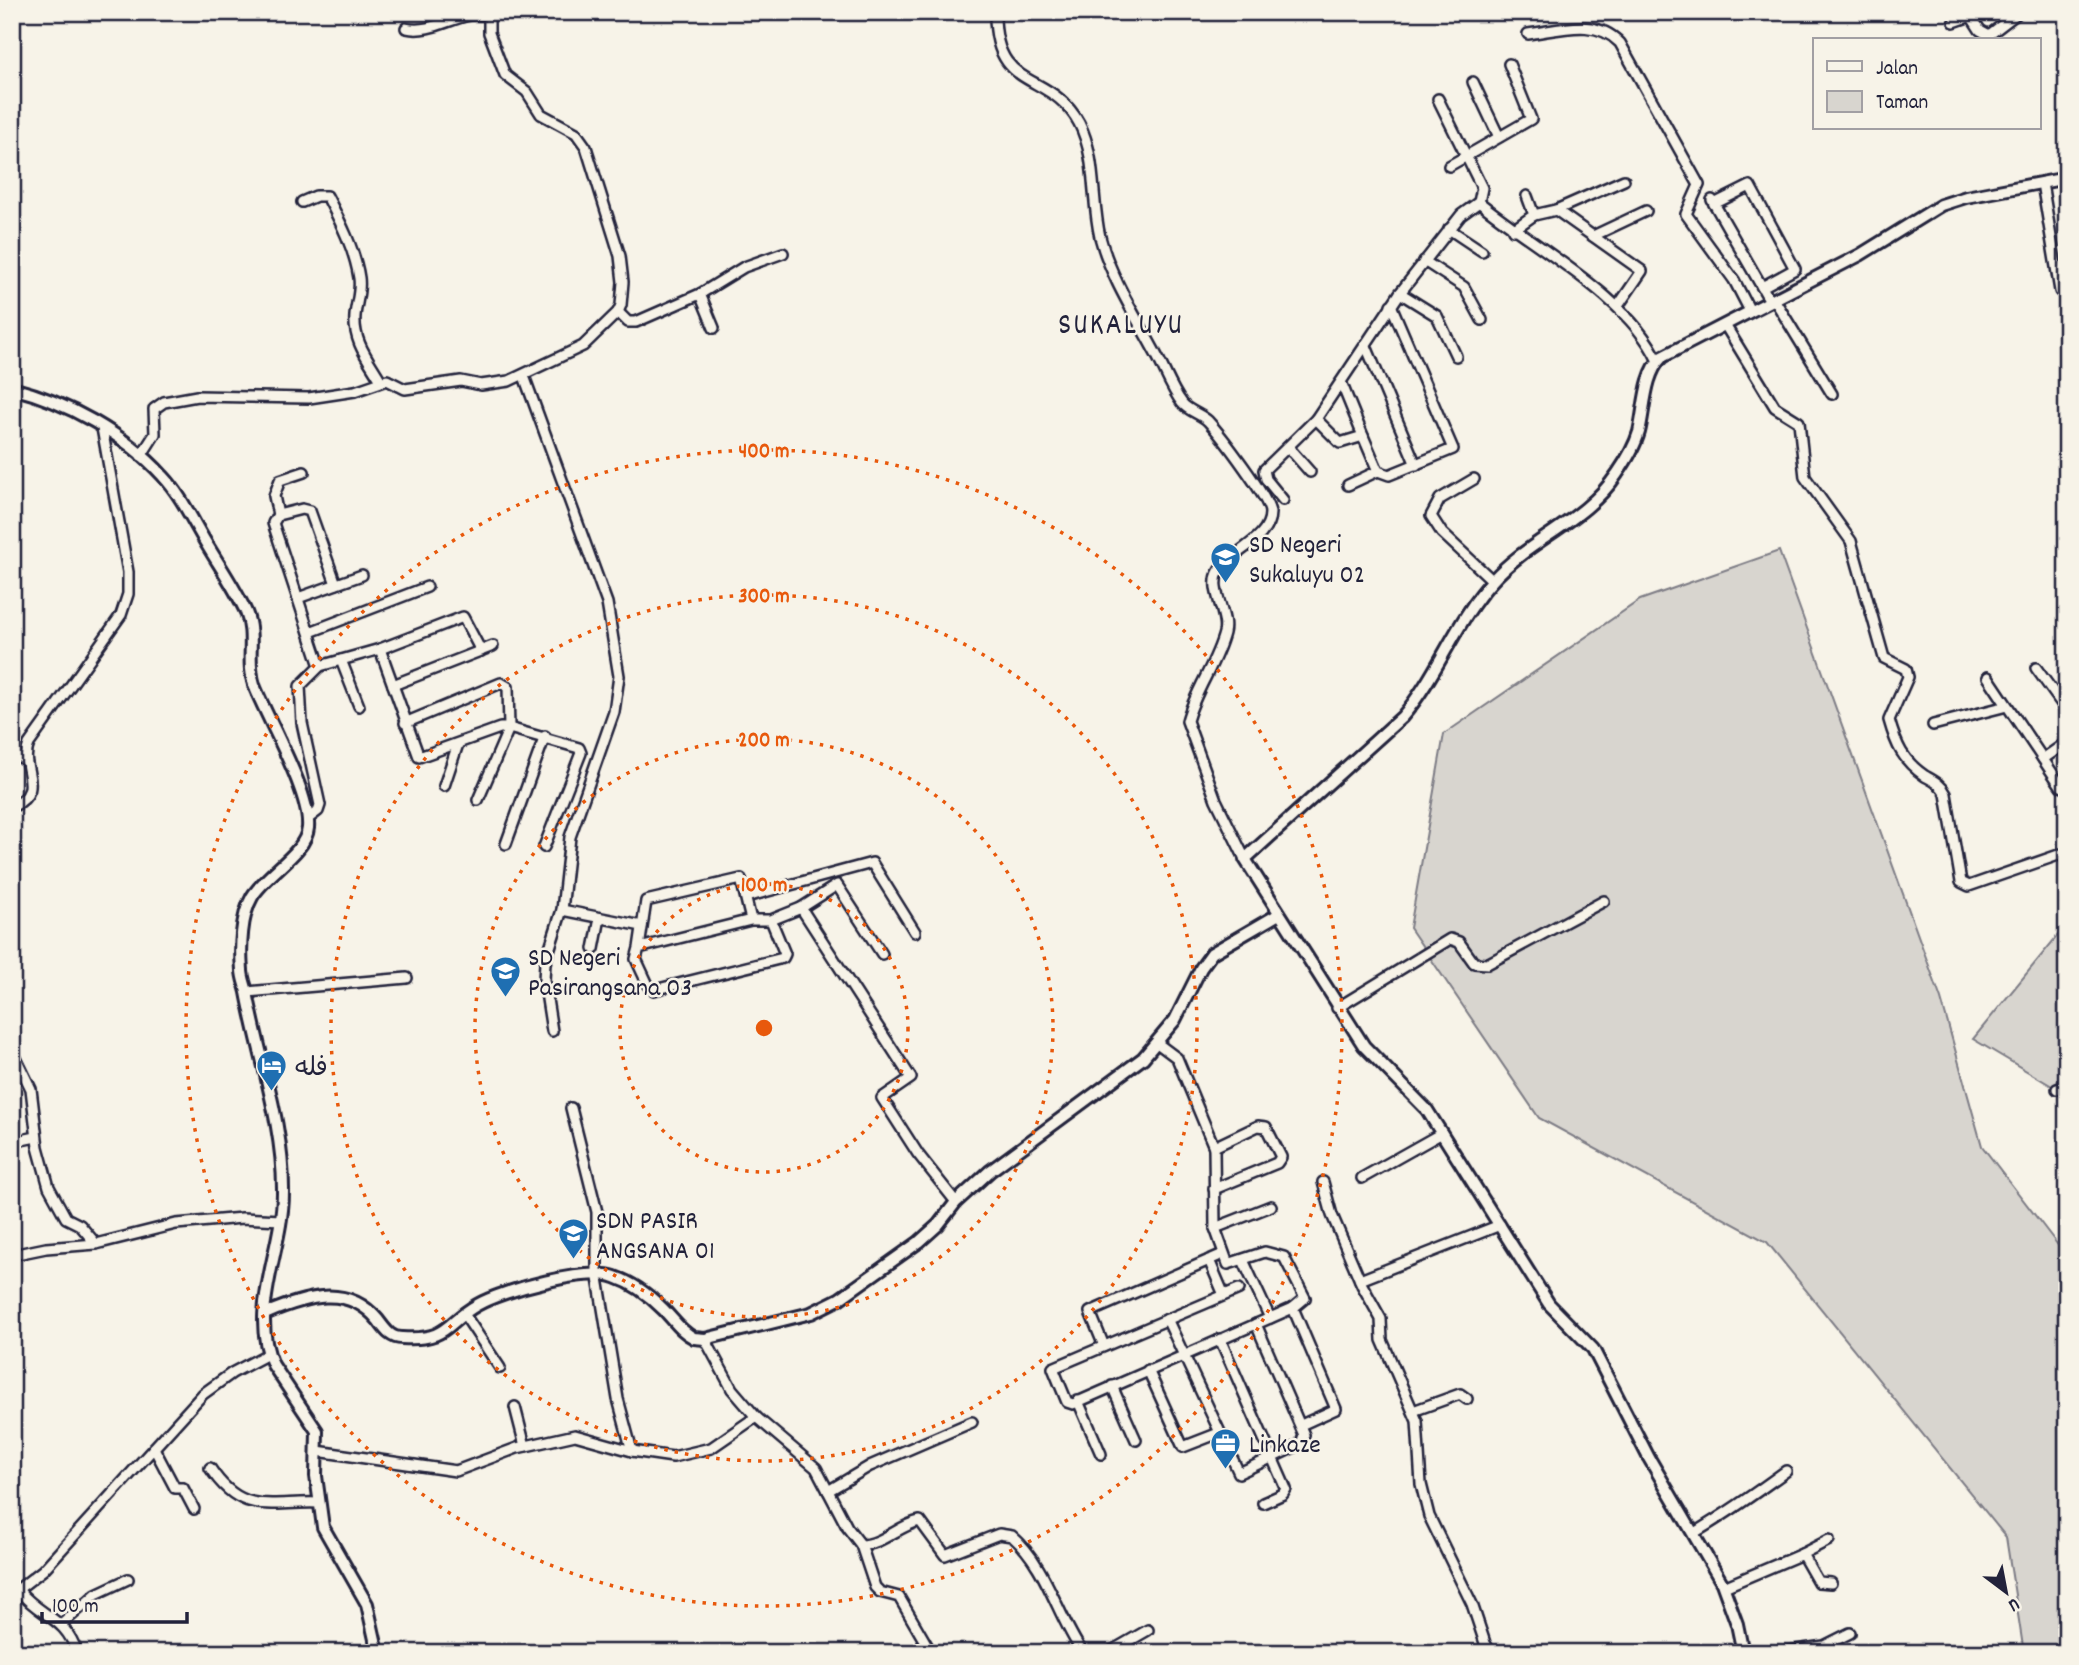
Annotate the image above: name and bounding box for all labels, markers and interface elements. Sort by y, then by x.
legend [1813,38,2040,130]
text: Jalan [1876,55,1918,85]
text: Taman [1876,89,1928,119]
district label: SUKALUYU [1058,306,1184,349]
text: 400 m [739,438,789,468]
place label: SD Negeri Sukaluyu 02 [1249,528,1365,595]
school or university icon: SD Negeri Sukaluyu 02 [1209,541,1243,585]
text: 300 m [738,583,790,613]
text: 200 m [738,727,790,757]
text: 100 m [741,872,787,902]
place label: SD Negeri Pasirangsana 03 [528,941,692,1008]
school or university icon: SD Negeri Pasirangsana 03 [488,954,522,998]
centre of rings [752,1016,776,1040]
hotel icon: فله [255,1049,289,1093]
place label: فله [295,1051,328,1088]
place label: SDN PASIR ANGSANA 01 [596,1204,715,1271]
school or university icon: SDN PASIR ANGSANA 01 [556,1217,590,1261]
office icon: Linkaze [1209,1426,1243,1470]
place label: Linkaze [1249,1428,1321,1465]
north arrow [1970,1556,2040,1626]
scale bar [42,1581,187,1625]
text: U [2002,1590,2024,1617]
text: 100 m [52,1593,99,1623]

